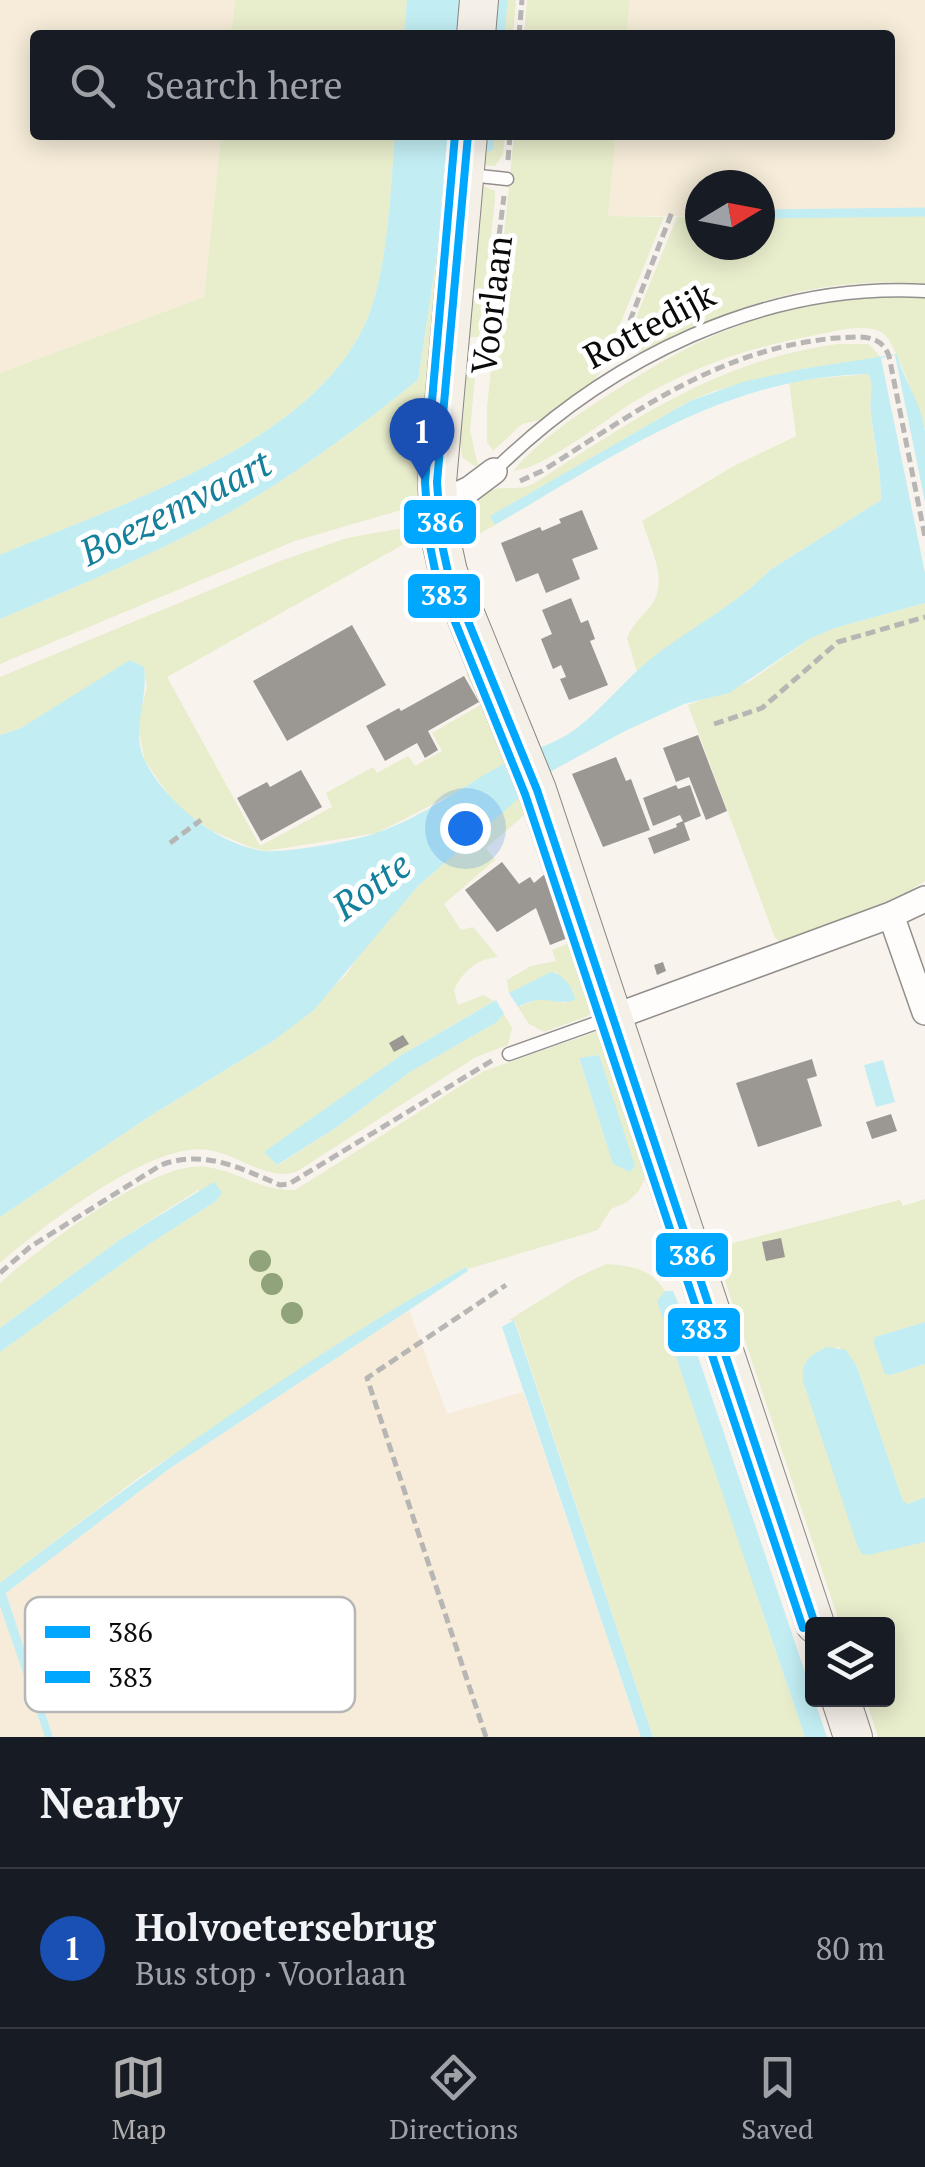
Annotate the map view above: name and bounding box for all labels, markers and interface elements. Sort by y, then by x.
search box [30,30,895,140]
icon: search [65,58,120,113]
text: Search here [145,60,343,110]
north arrow [685,170,775,260]
street label: Voorlaan [460,233,522,377]
street label: Rottedijk [575,271,723,379]
pin: 1 [390,398,454,480]
water label: Boezemvaart [70,437,280,577]
line badge: 386 [402,498,478,546]
text: 386 [416,503,464,540]
line badge: 383 [406,572,482,620]
text: 383 [420,576,468,613]
your location [440,803,491,854]
water label: Rotte [321,840,420,931]
line badge: 386 [654,1231,730,1279]
text: 386 [668,1236,716,1273]
line badge: 383 [666,1306,742,1354]
text: 383 [680,1310,728,1347]
legend [25,1597,355,1712]
text: 386 [108,1613,153,1650]
map controls [805,1617,895,1707]
button: layers [805,1617,895,1707]
text: 383 [108,1658,153,1695]
text: Nearby [40,1774,182,1830]
text: Holvoetersebrug [135,1902,436,1952]
text: 1 [63,1927,82,1969]
text: 80 m [815,1927,885,1969]
text: Bus stop · Voorlaan [135,1952,406,1994]
tab: Map [111,2050,166,2147]
tab: Directions [389,2050,518,2147]
tab: Saved [741,2050,814,2147]

